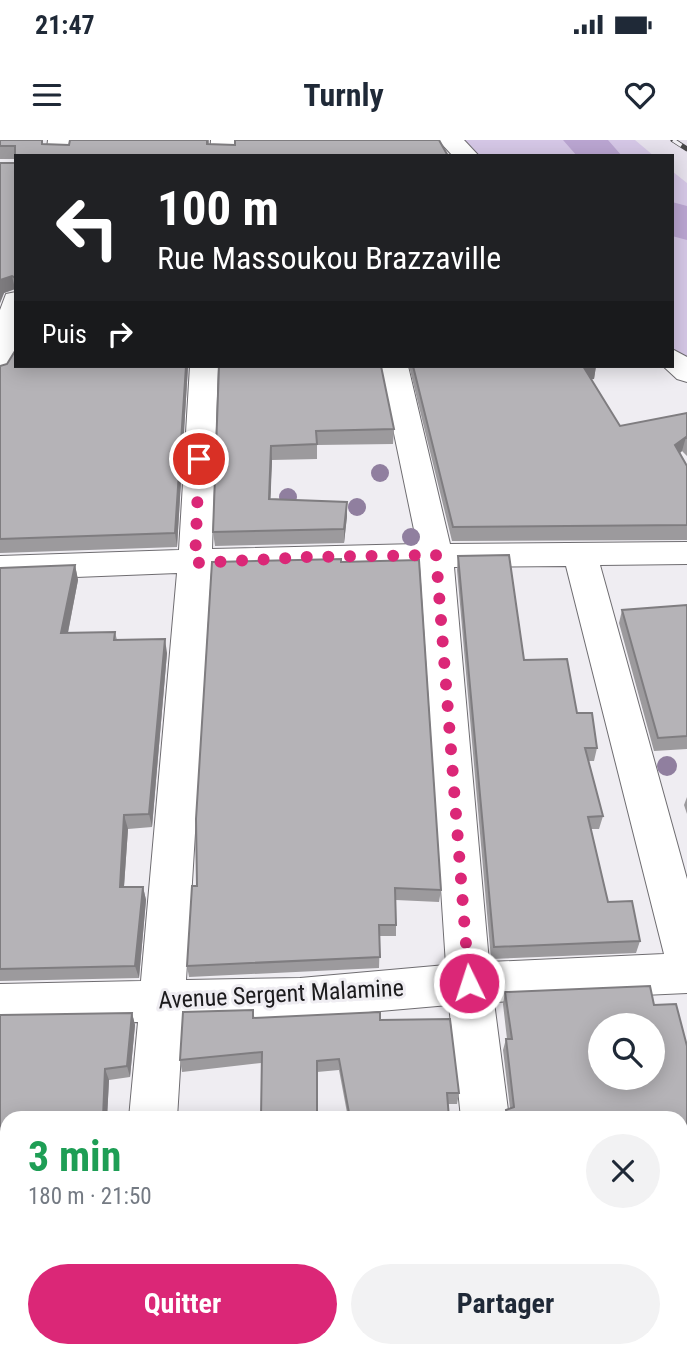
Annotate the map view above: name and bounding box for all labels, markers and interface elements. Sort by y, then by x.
text: 21:47 [35,10,95,40]
icon: menu [28,76,66,114]
text: Turnly [303,76,384,114]
icon: heart [621,76,659,114]
text: 100 m [157,180,279,237]
icon: left [42,182,133,273]
text: Rue Massoukou Brazzaville [157,239,501,277]
icon: right [101,315,139,353]
text: Puis [42,319,87,349]
pin [169,429,229,489]
icon: arrive [180,440,218,478]
position arrow [432,946,506,1020]
street label: Avenue Sergent Malamine [158,974,404,1014]
map controls [588,1013,665,1090]
button: search [588,1013,665,1090]
text: 3 min [28,1132,121,1181]
button: close [586,1134,660,1208]
text: 180 m · 21:50 [28,1183,152,1210]
button: Quitter [28,1264,337,1344]
button: Partager [351,1264,660,1344]

